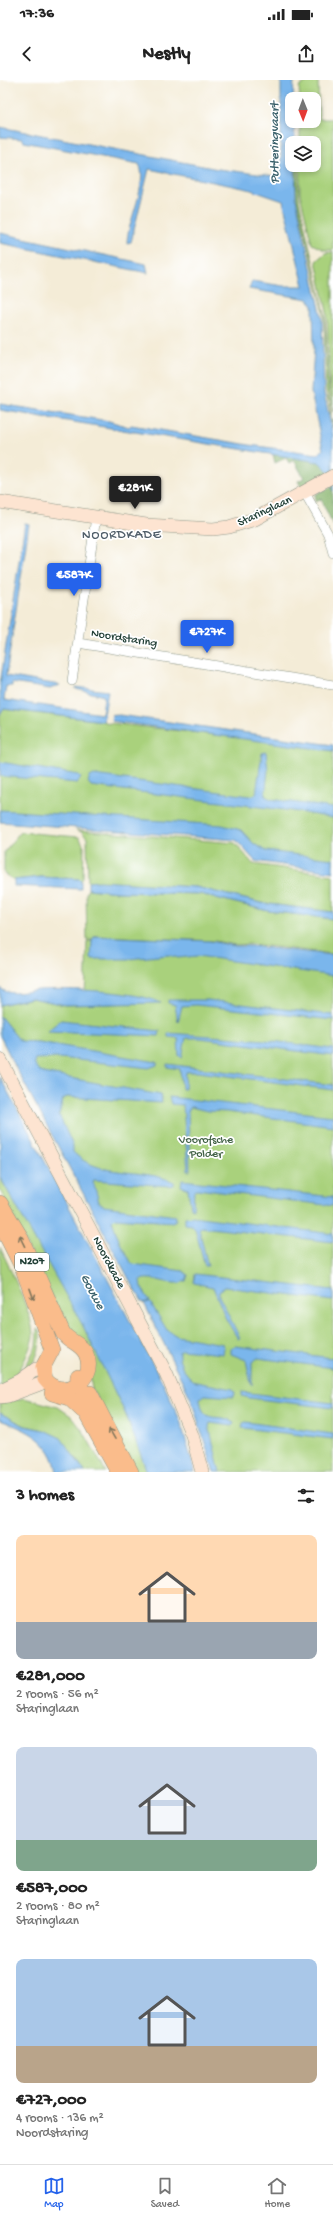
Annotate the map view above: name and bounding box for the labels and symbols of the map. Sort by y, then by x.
north arrow [285,92,321,128]
water label: Putteringvaart [268,99,283,184]
pin: €281K [107,476,163,510]
street label: Staringlaan [236,493,295,531]
district label: NOORDKADE [82,528,162,543]
pin: €587K [46,563,102,597]
pin: €727K [179,620,235,654]
street label: Noordstaring [90,627,158,651]
park label: Voorofsche Polder [178,1134,234,1162]
one-way arrow [18,1235,25,1247]
street label: Noordkade [88,1235,128,1292]
road number: N207 [15,1253,49,1271]
water label: Gouwe [76,1272,108,1313]
one-way arrow [29,1287,37,1299]
one-way arrow [108,1428,116,1440]

